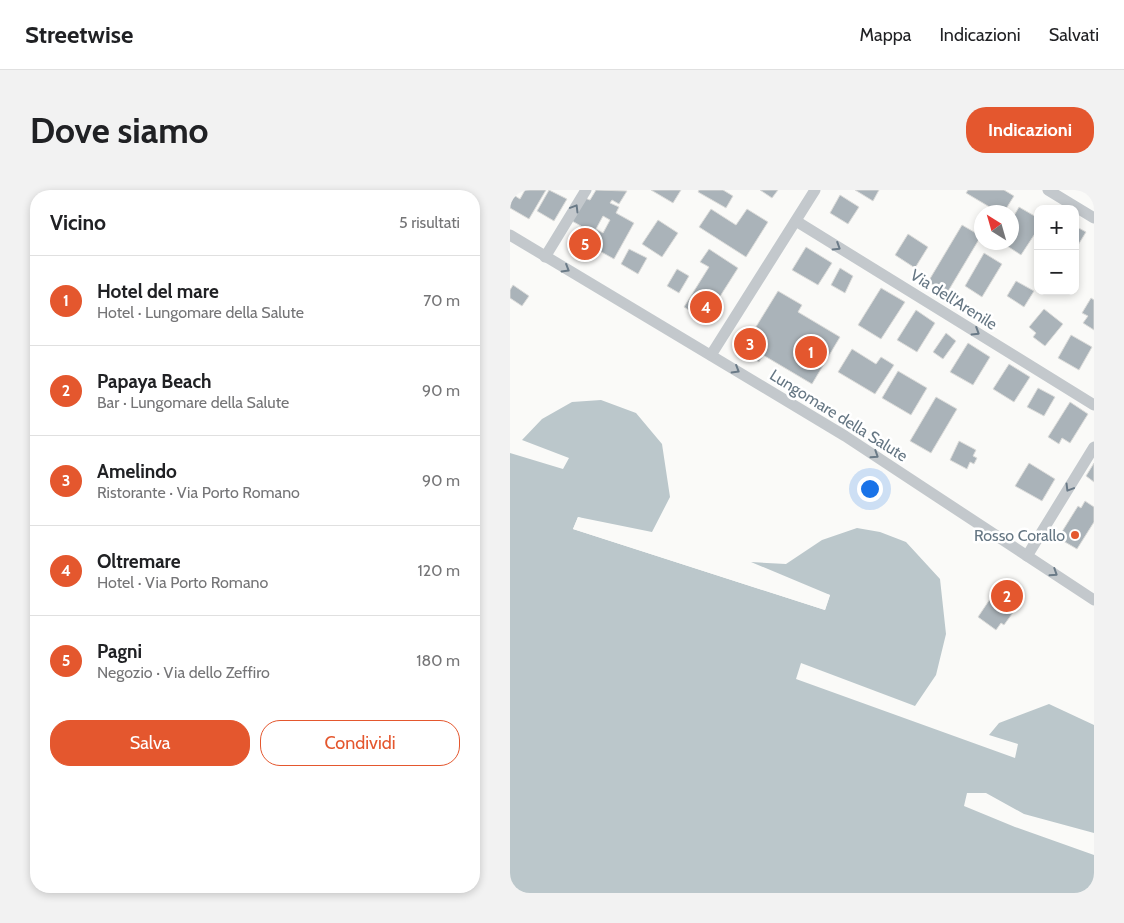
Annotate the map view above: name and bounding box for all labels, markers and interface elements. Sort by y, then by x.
text: Streetwise [25,20,133,49]
text: Mappa [860,24,911,46]
text: Indicazioni [939,24,1021,46]
text: Salvati [1049,24,1099,46]
button: Indicazioni [966,107,1094,153]
text: Dove siamo [30,109,209,152]
one-way arrow [568,205,578,214]
north arrow [974,205,1019,250]
map controls [1034,205,1079,295]
button: + [1034,205,1079,250]
text: Vicino [50,210,106,235]
text: 5 risultati [399,213,460,232]
pin: 5 [569,225,601,263]
one-way arrow [832,240,841,250]
button: − [1034,250,1079,295]
one-way arrow [561,263,570,273]
street label: Via dell'Arenile [907,265,1001,334]
text: Hotel del mare [97,280,219,303]
pin: 4 [690,288,722,326]
text: 1 [63,291,69,310]
text: 70 m [423,291,460,310]
text: Hotel · Lungomare della Salute [97,303,304,322]
pin: 3 [734,325,766,363]
one-way arrow [970,325,979,335]
pin: 1 [795,333,827,371]
one-way arrow [731,364,740,374]
street label: Lungomare della Salute [766,365,911,466]
text: Papaya Beach [97,370,212,393]
text: 2 [62,381,70,400]
text: 90 m [422,381,460,400]
text: Bar · Lungomare della Salute [97,393,289,412]
one-way arrow [869,449,878,458]
text: Amelindo [97,460,177,483]
text: 3 [62,471,70,490]
text: 90 m [422,471,460,490]
your location [857,476,883,502]
text: Ristorante · Via Porto Romano [97,483,300,502]
one-way arrow [1065,483,1075,492]
place label: Rosso Corallo [974,526,1065,545]
marker: Rosso Corallo [1069,529,1081,541]
text: Oltremare [97,550,181,573]
text: 4 [61,561,71,580]
text: 120 m [418,561,460,580]
one-way arrow [1049,567,1058,577]
text: Hotel · Via Porto Romano [97,573,268,592]
pin: 2 [991,577,1023,615]
text: Pagni [97,640,142,663]
text: 5 [62,651,70,670]
text: 180 m [416,651,460,670]
text: Negozio · Via dello Zeffiro [97,663,270,682]
button: Salva [50,720,250,766]
button: Condividi [260,720,460,766]

